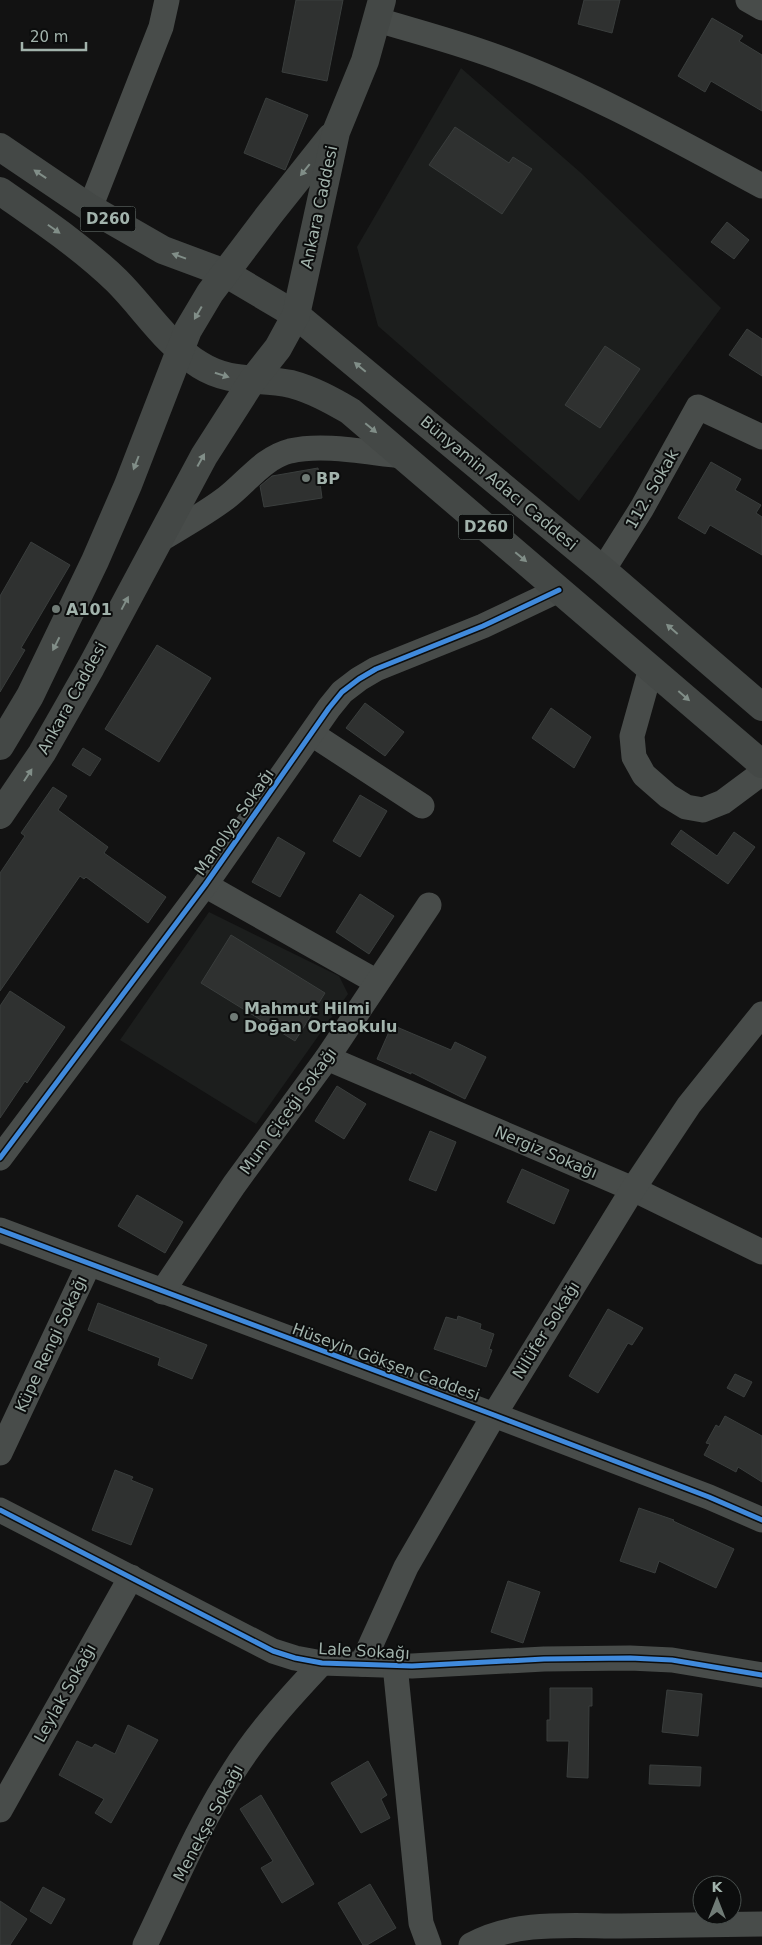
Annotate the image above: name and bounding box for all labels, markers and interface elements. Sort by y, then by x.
scale bar [22,20,86,52]
text: 20 m [30,28,68,46]
street label: Ankara Caddesi [297,144,341,270]
one-way arrow [300,163,311,176]
one-way arrow [33,169,47,179]
road number: D260 [80,206,136,232]
one-way arrow [47,224,61,234]
one-way arrow [172,252,187,259]
one-way arrow [193,307,202,320]
one-way arrow [353,362,366,373]
one-way arrow [214,372,229,379]
street label: Bünyamin Adacı Caddesi [417,412,581,554]
one-way arrow [365,422,377,433]
street label: 112. Sokak [622,445,683,532]
one-way arrow [197,453,206,467]
one-way arrow [132,456,139,471]
place label: BP [316,469,340,488]
marker: BP [300,472,312,484]
road number: D260 [458,514,514,540]
one-way arrow [514,551,526,563]
one-way arrow [121,596,129,611]
place label: A101 [66,600,112,619]
marker: A101 [50,603,62,615]
one-way arrow [667,623,679,635]
one-way arrow [52,637,60,651]
street label: Ankara Caddesi [33,639,111,757]
one-way arrow [678,691,691,702]
street label: Manolya Sokağı [190,765,278,879]
one-way arrow [23,769,33,782]
place label: Mahmut Hilmi Doğan Ortaokulu [244,999,397,1036]
marker: Mahmut Hilmi Doğan Ortaokulu [228,1011,240,1023]
street label: Mum Çiçeği Sokağı [236,1044,340,1178]
street label: Nergiz Sokağı [492,1122,600,1182]
street label: Küpe Rengi Sokağı [11,1273,91,1415]
street label: Nilüfer Sokağı [508,1278,584,1382]
street label: Hüseyin Gökşen Caddesi [290,1319,482,1405]
street label: Lale Sokağı [318,1639,410,1663]
street label: Leylak Sokağı [30,1640,100,1746]
street label: Menekşe Sokağı [169,1761,247,1885]
north arrow [692,1875,742,1925]
text: K [712,1879,724,1895]

